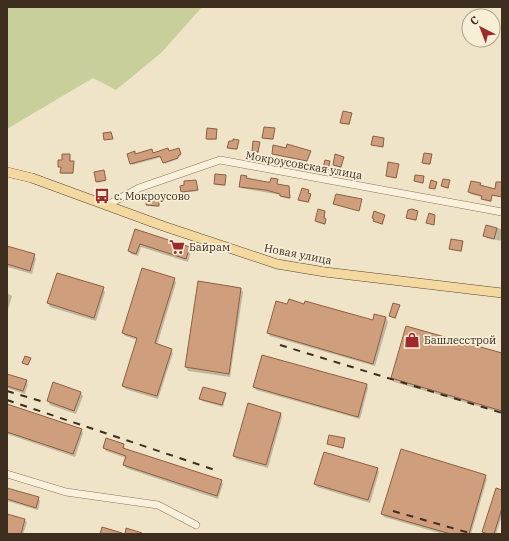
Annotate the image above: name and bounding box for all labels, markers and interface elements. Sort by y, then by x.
north arrow [461,8,501,48]
text: С [467,13,482,28]
street label: Мокроусовская улица [244,148,364,182]
bus stop icon: с. Мокроусово [93,187,111,205]
place label: с. Мокроусово [114,189,190,203]
supermarket icon: Байрам [168,238,186,256]
place label: Байрам [189,240,230,254]
street label: Новая улица [263,241,333,267]
shop icon: Башлесстрой [403,331,421,349]
place label: Башлесстрой [424,333,496,347]

